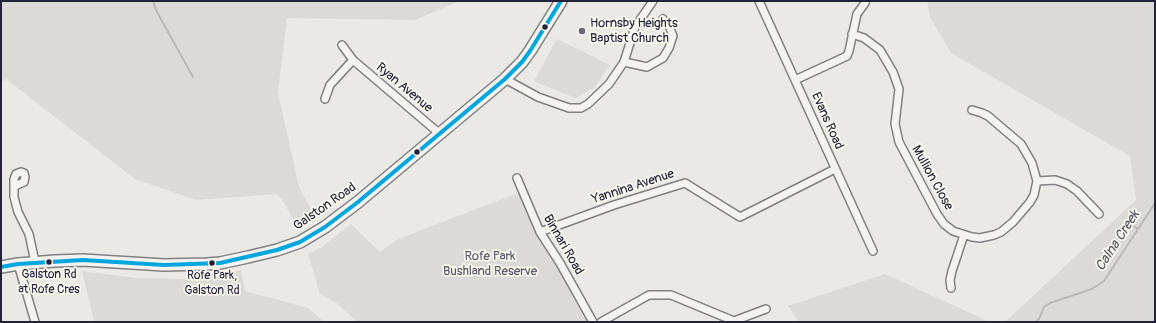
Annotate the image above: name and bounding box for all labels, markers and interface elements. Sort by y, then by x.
place label: Hornsby Heights Baptist Church [590,16,678,47]
unlabelled marker [540,22,550,32]
marker: Hornsby Heights Baptist Church [577,26,587,36]
street label: Ryan Avenue [373,60,435,116]
street label: Evans Road [807,90,847,152]
street label: Mullion Close [908,143,956,213]
unlabelled marker [412,147,422,157]
street label: Yannina Avenue [590,166,676,208]
street label: Galston Road [291,180,359,234]
water label: Calna Creek [1092,208,1144,274]
street label: Binnari Road [539,212,587,278]
park label: Rofe Park Bushland Reserve [443,249,537,280]
marker: Galston Rd at Rofe Cres [44,257,54,267]
marker: Rofe Park, Galston Rd [207,258,217,268]
place label: Galston Rd at Rofe Cres [18,268,80,296]
place label: Rofe Park, Galston Rd [184,269,240,297]

